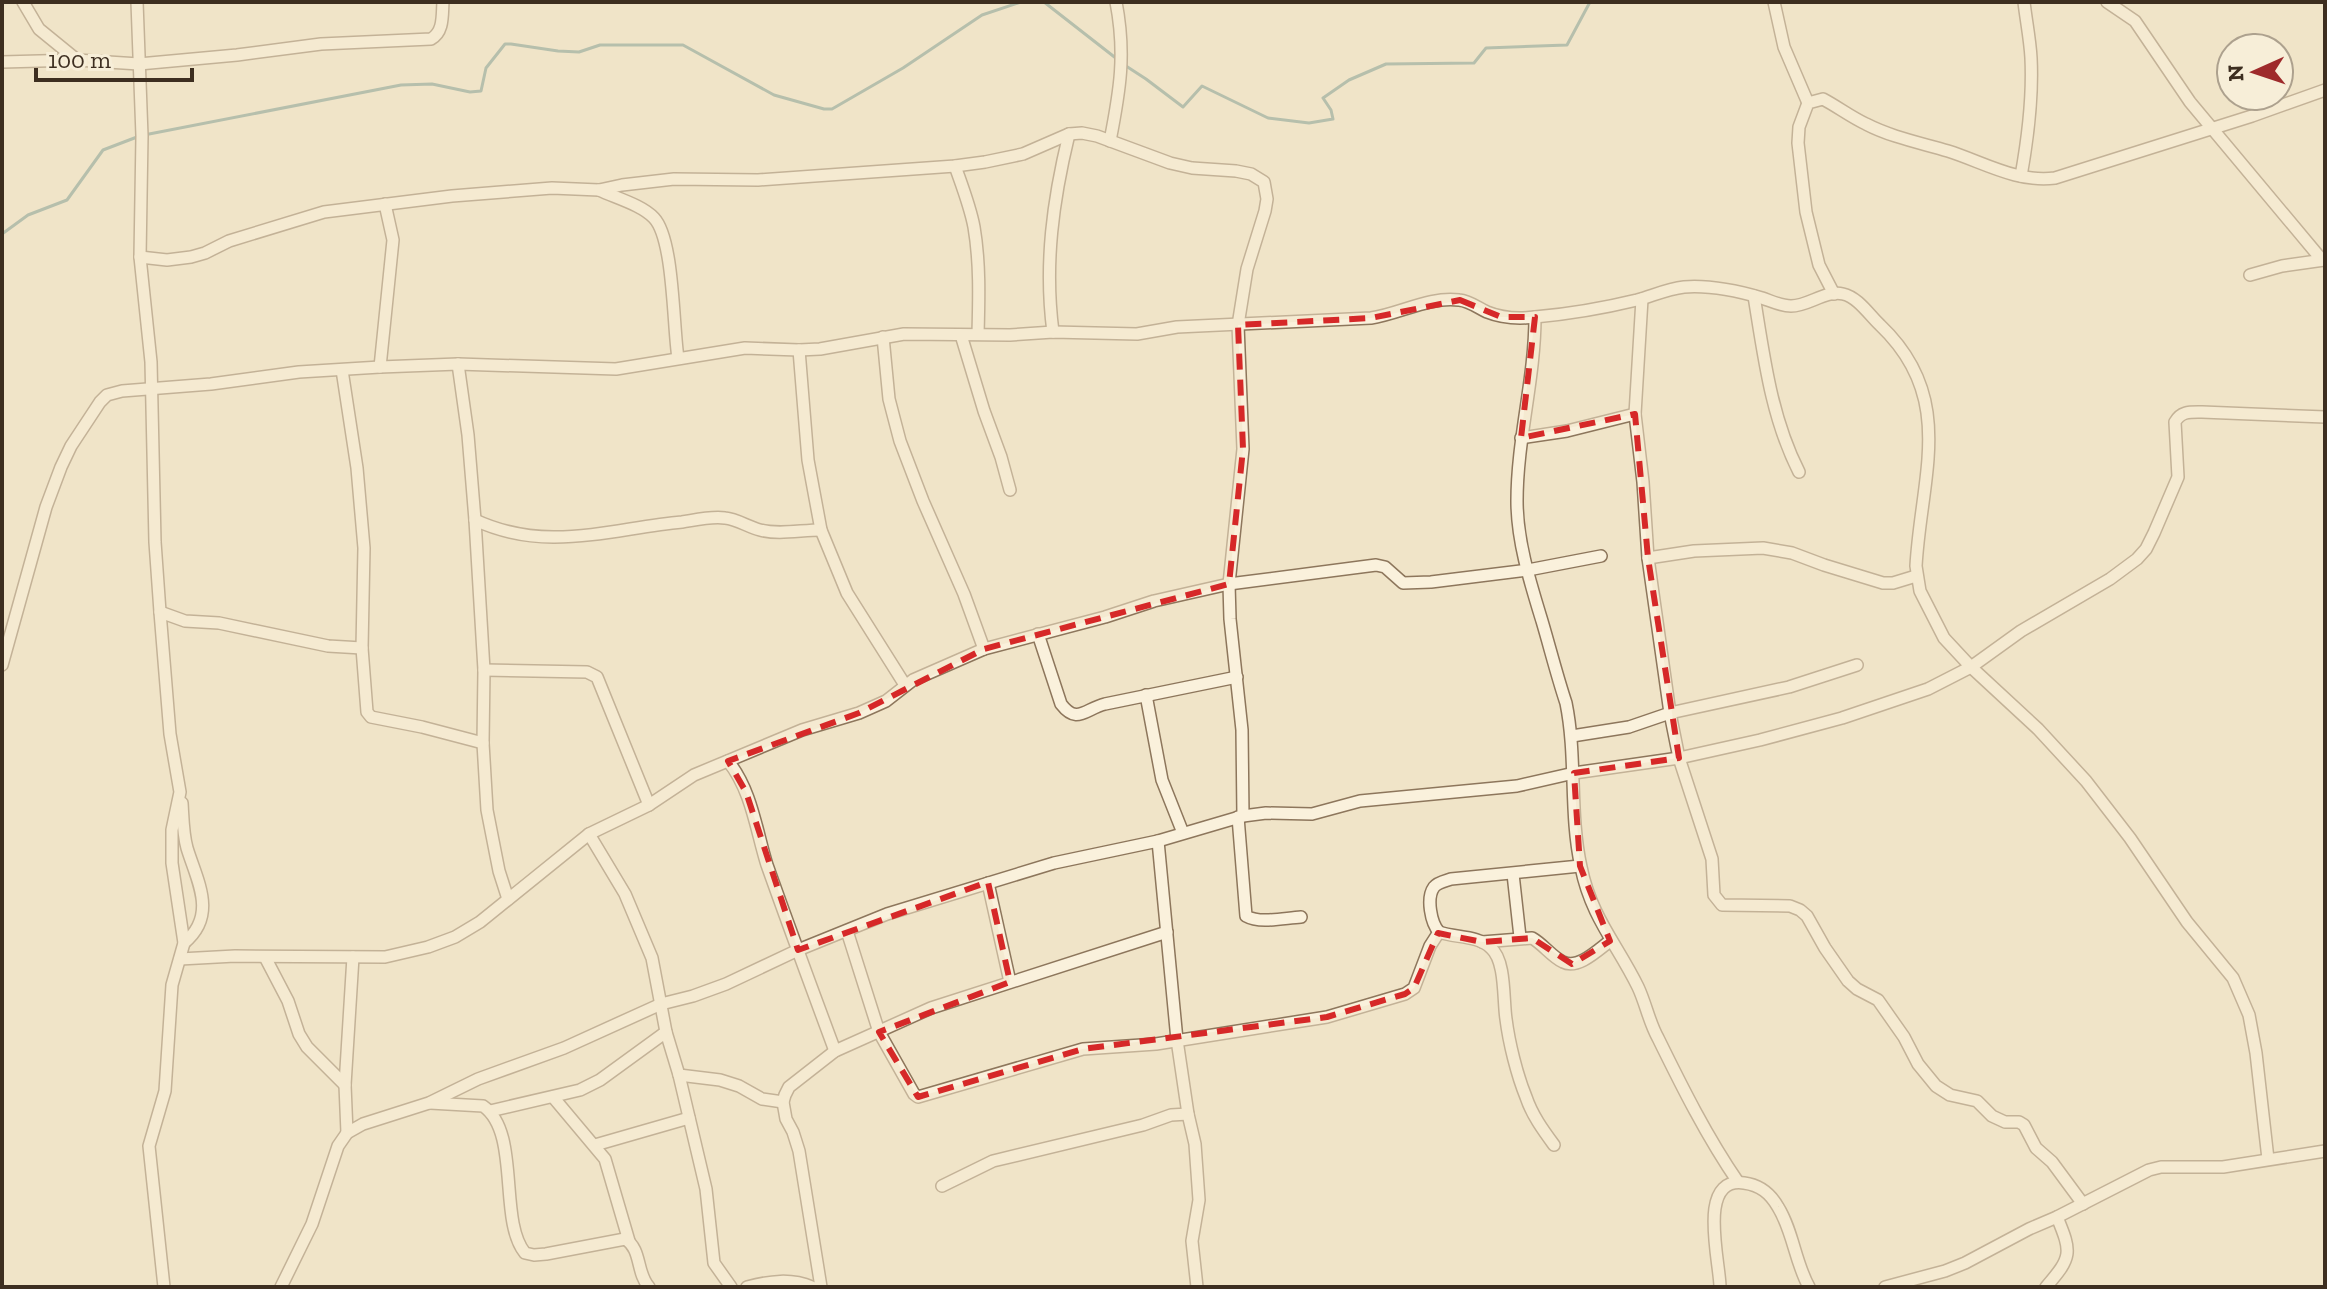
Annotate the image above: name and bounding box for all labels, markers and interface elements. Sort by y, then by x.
scale bar [36,32,192,82]
north arrow [2215,32,2295,112]
text: 100 m [48,45,111,74]
text: N [2222,64,2249,82]

